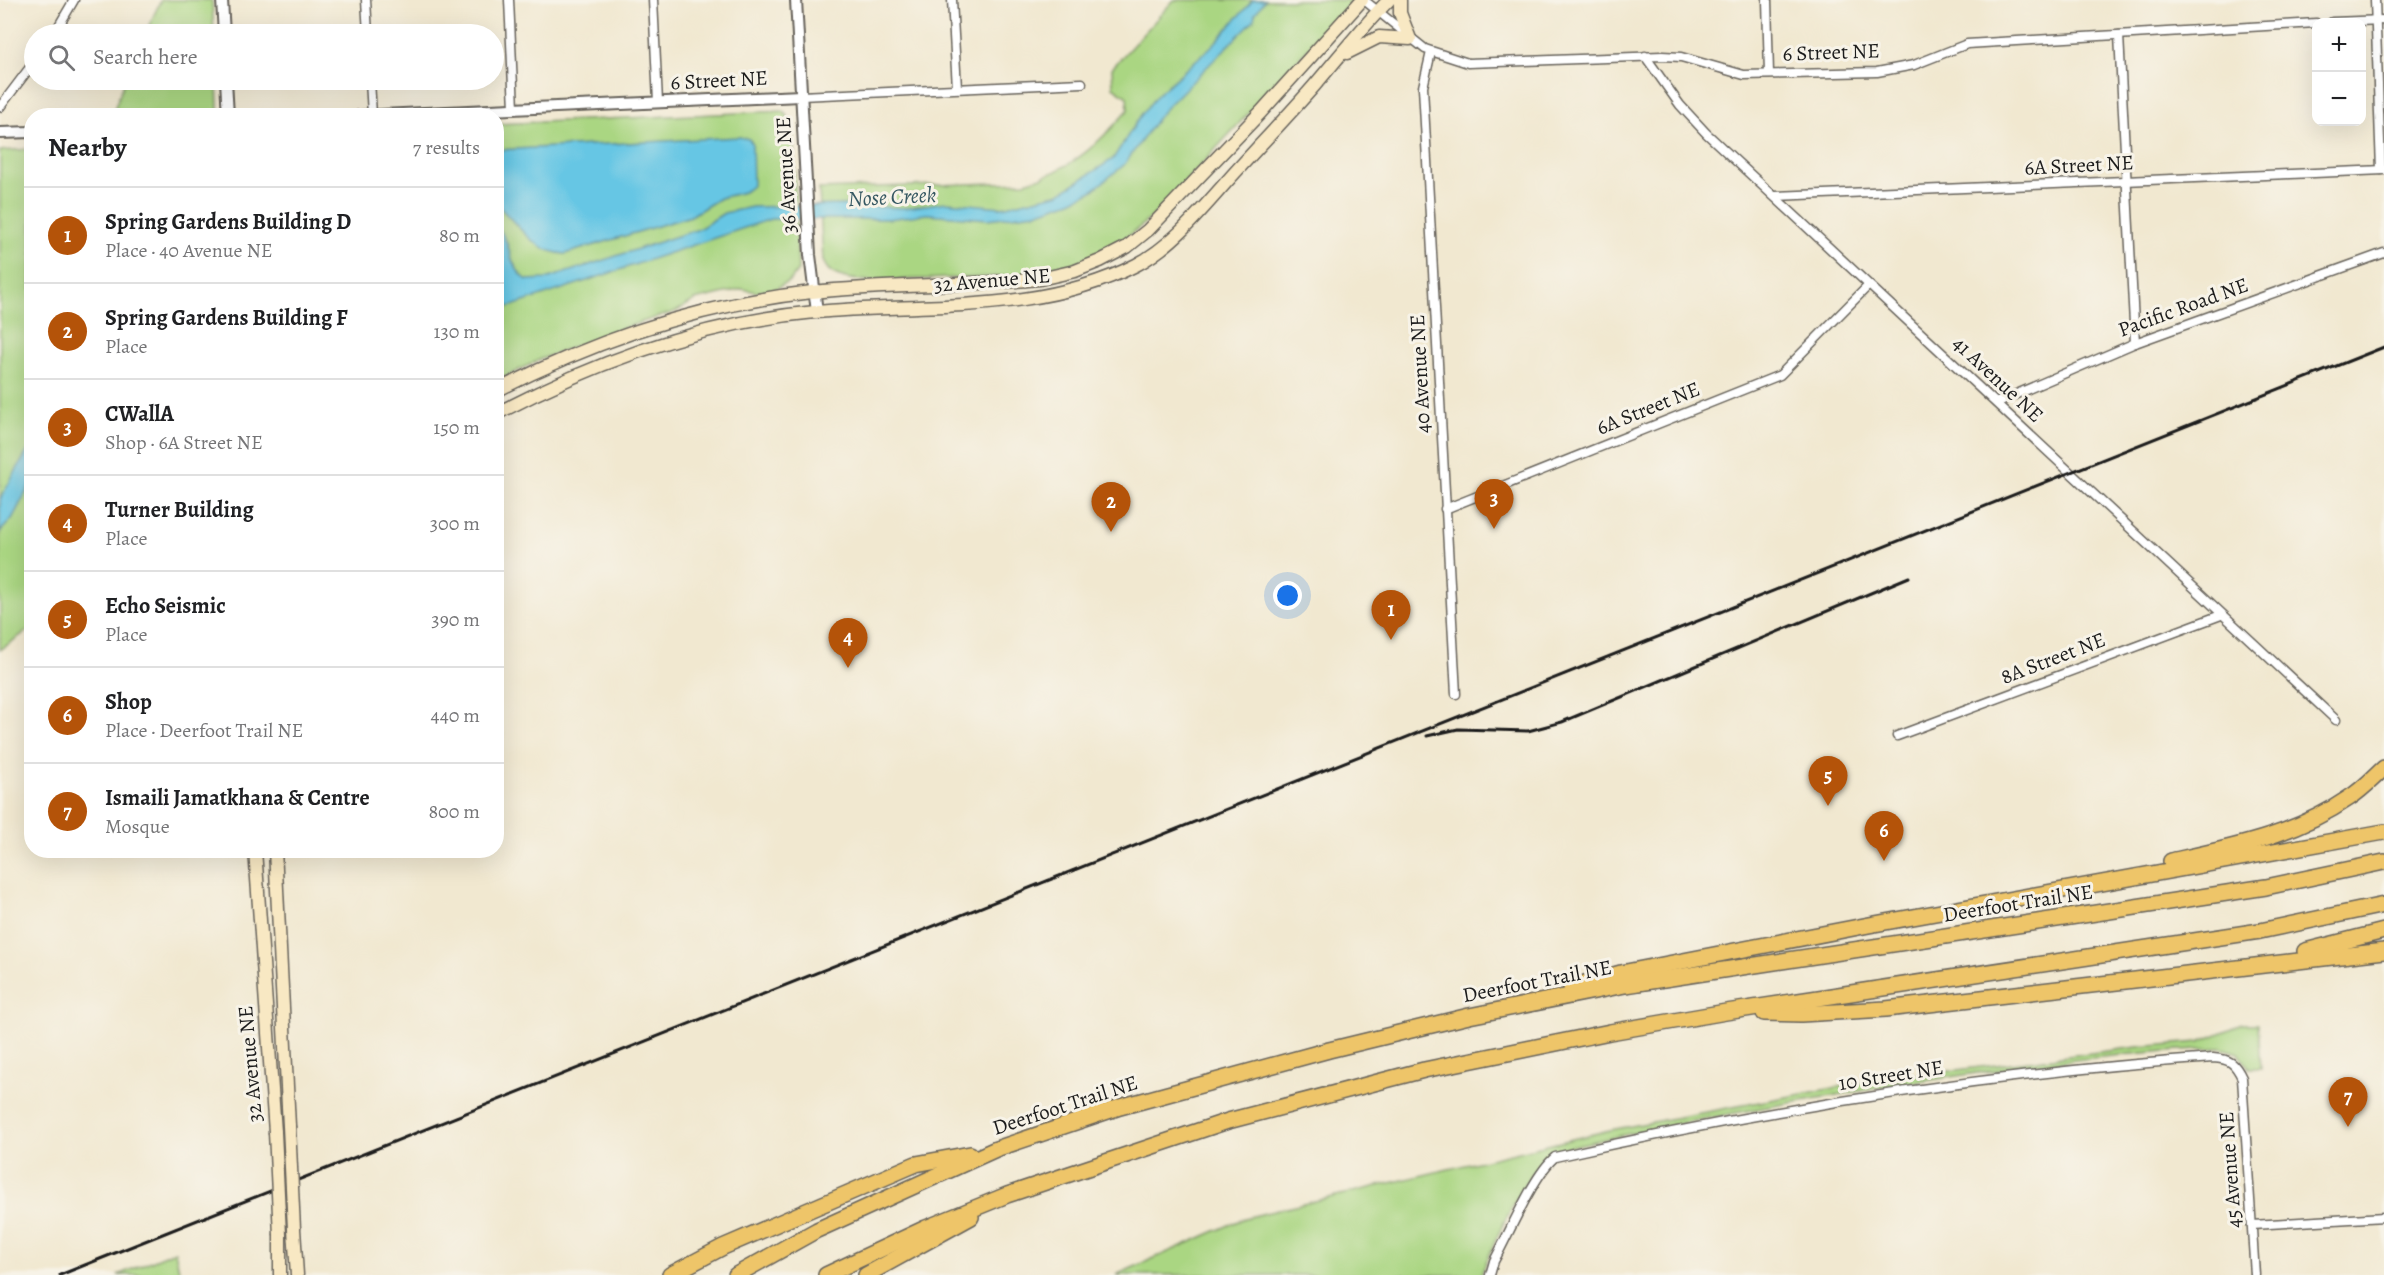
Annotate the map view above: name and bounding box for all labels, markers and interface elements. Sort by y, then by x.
map controls [2312,18,2366,126]
button: + [2312,18,2366,72]
search box [24,24,504,90]
street label: 6 Street NE [1782,36,1880,68]
icon: search [45,41,78,74]
text: Search here [93,42,198,72]
street label: 6 Street NE [670,63,768,97]
button: − [2312,72,2366,126]
street label: 36 Avenue NE [769,116,803,234]
text: Nearby [48,130,127,165]
text: 7 results [413,134,480,161]
street label: 6A Street NE [2024,148,2134,182]
water label: Nose Creek [847,180,937,214]
text: Spring Gardens Building D [105,207,351,237]
text: 1 [64,222,71,249]
text: 80 m [439,222,480,249]
text: Place · 40 Avenue NE [105,237,273,264]
street label: 32 Avenue NE [932,261,1052,299]
street label: Pacific Road NE [2114,270,2252,344]
text: Spring Gardens Building F [105,303,348,333]
street label: 40 Avenue NE [1403,314,1437,434]
text: 2 [63,318,72,345]
text: 130 m [434,318,480,345]
street label: 41 Avenue NE [1946,330,2050,428]
text: Place [105,333,147,360]
street label: 6A Street NE [1592,375,1704,441]
text: CWallA [105,399,174,429]
text: 3 [63,414,72,441]
text: 150 m [433,414,480,441]
text: Shop · 6A Street NE [105,429,263,456]
pin: 3 [1474,480,1514,529]
pin: 2 [1092,482,1130,532]
text: Turner Building [105,495,254,525]
text: 4 [63,510,72,537]
text: 300 m [430,510,480,537]
text: Place [105,525,147,552]
your location [1273,581,1302,610]
pin: 1 [1372,590,1410,640]
text: Echo Seismic [105,591,226,621]
text: 5 [63,606,72,633]
text: 390 m [431,606,480,633]
pin: 4 [828,618,868,668]
text: Place [105,621,147,648]
street label: 8A Street NE [1997,625,2109,691]
text: Shop [105,687,152,717]
text: 6 [63,702,72,729]
text: 440 m [431,702,480,729]
text: Place · Deerfoot Trail NE [105,717,303,744]
pin: 5 [1808,756,1848,806]
text: Ismaili Jamatkhana & Centre [105,783,370,813]
text: 7 [63,798,72,825]
text: 800 m [428,798,480,825]
pin: 6 [1864,812,1904,861]
text: Mosque [105,813,170,840]
street label: Deerfoot Trail NE [1941,877,2095,929]
street label: Deerfoot Trail NE [1460,953,1614,1009]
street label: 32 Avenue NE [231,1004,269,1124]
street label: 10 Street NE [1837,1053,1945,1097]
street label: Deerfoot Trail NE [989,1068,1141,1142]
pin: 7 [2328,1078,2368,1127]
street label: 45 Avenue NE [2212,1111,2248,1229]

